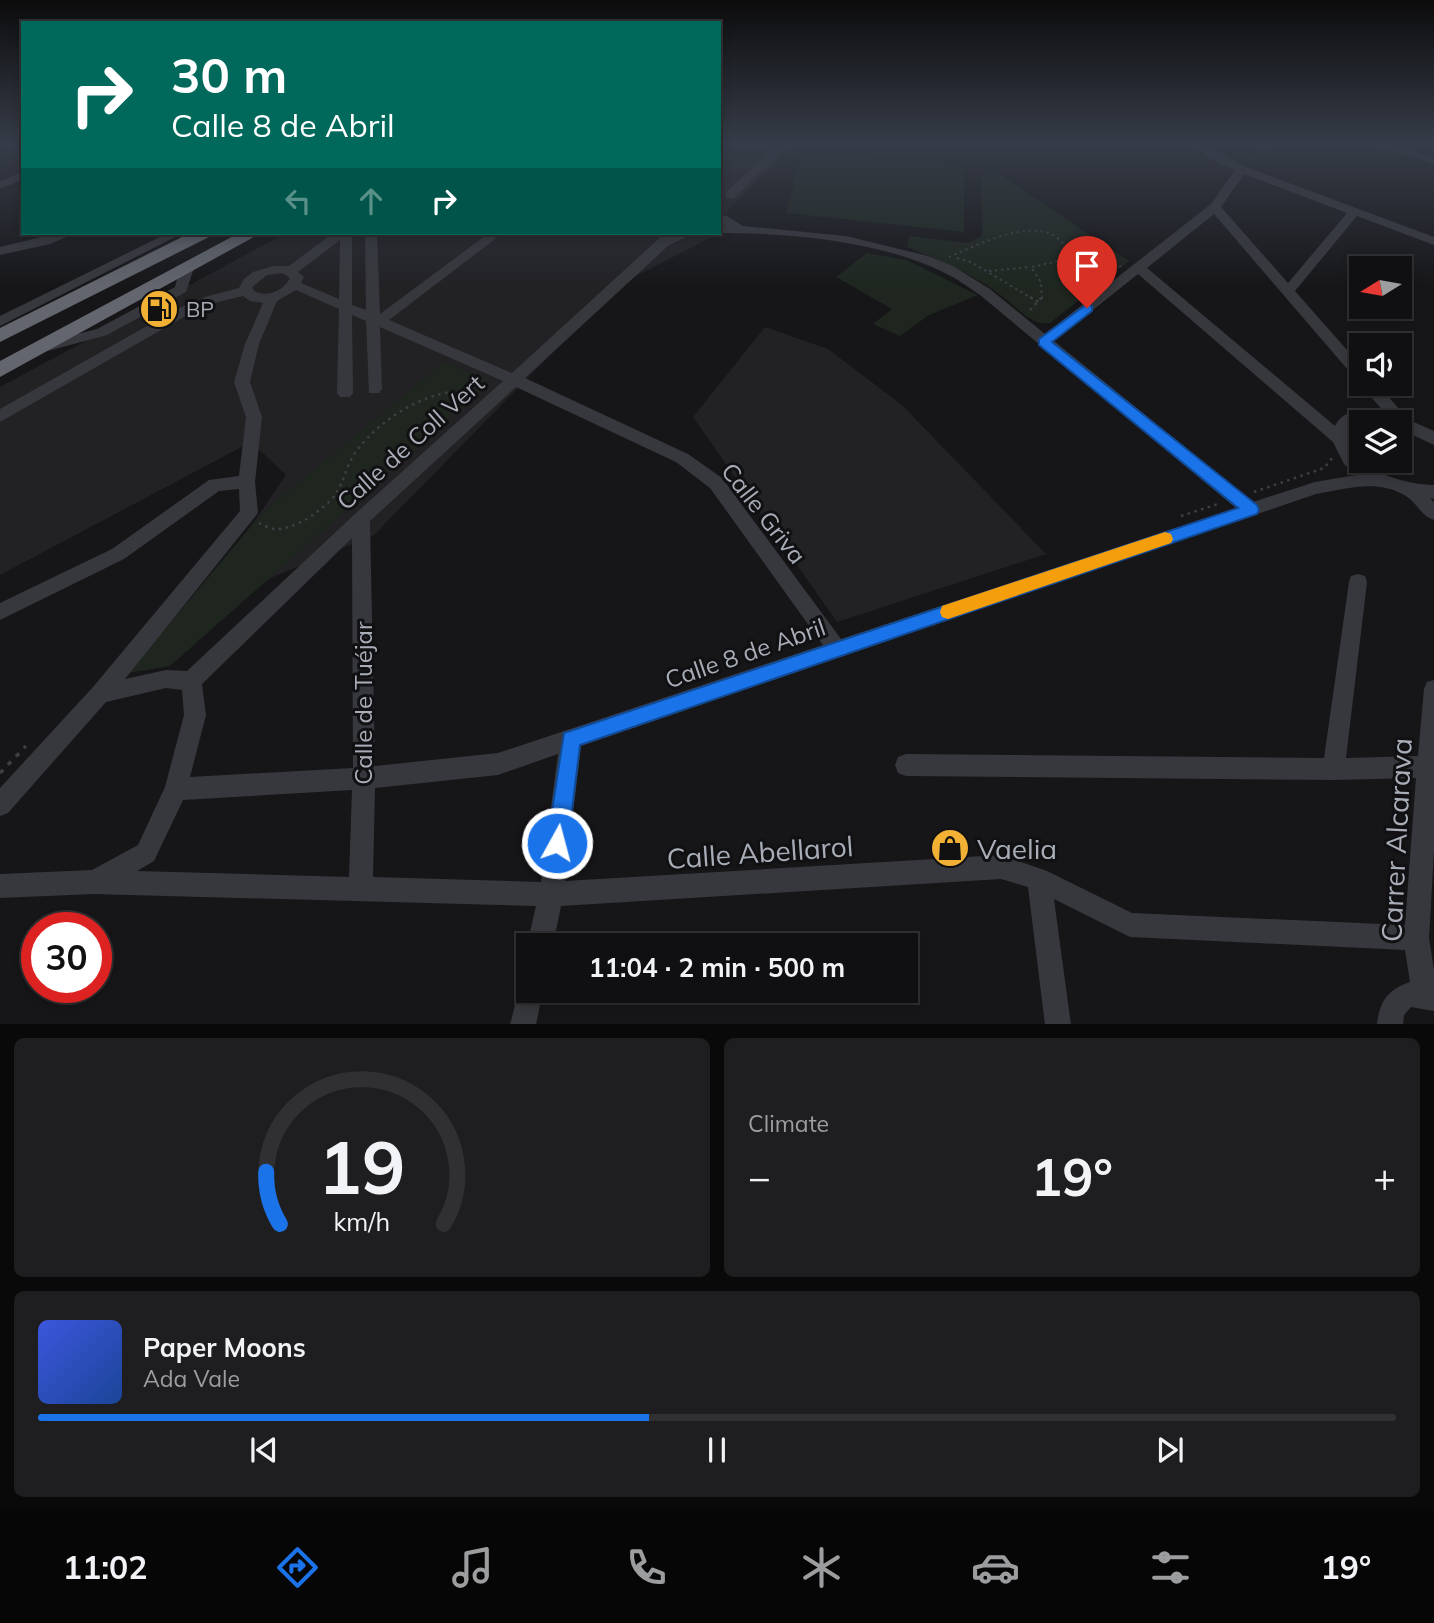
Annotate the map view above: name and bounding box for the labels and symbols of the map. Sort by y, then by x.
pin [1057,236,1117,308]
north arrow [1349,256,1412,318]
fuel station icon: BP [138,288,180,330]
place label: BP [186,296,214,322]
street label: Calle de Coll Vert [330,368,490,516]
street label: Calle Griva [715,456,813,570]
street label: Calle 8 de Abril [661,612,829,694]
street label: Calle de Tuéjar [348,621,378,785]
street label: Carrer Alcarava [1373,737,1419,943]
position arrow [520,806,594,880]
shop icon: Vaelia [929,827,971,869]
street label: Calle Abellarol [666,828,854,876]
place label: Vaelia [977,831,1057,866]
speed limit sign: 30 [21,912,112,1003]

